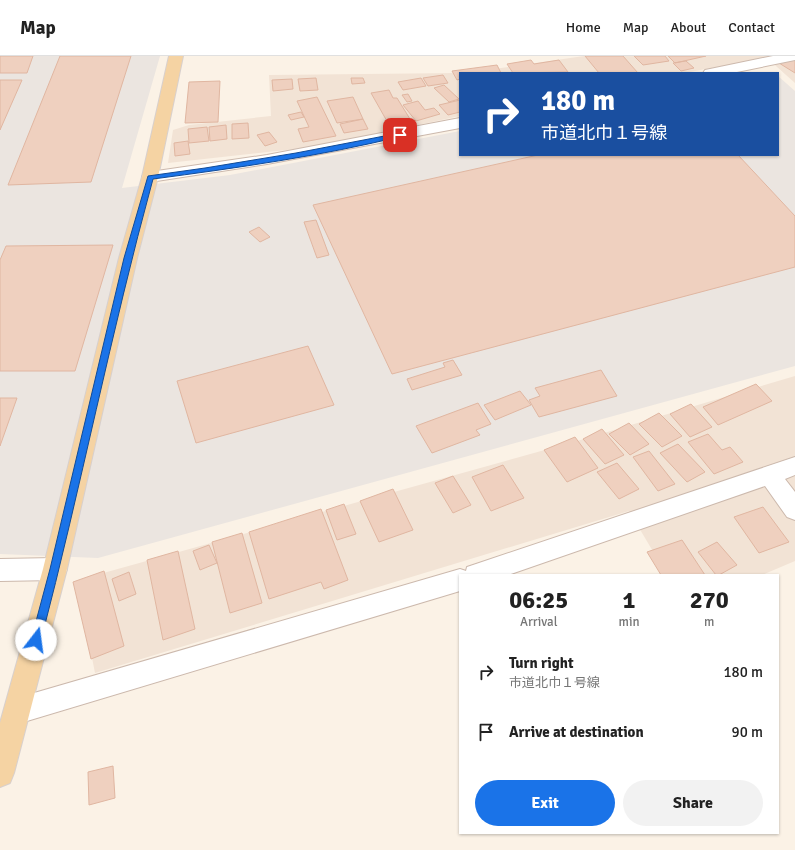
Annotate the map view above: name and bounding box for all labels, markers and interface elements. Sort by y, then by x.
text: Map [20,16,56,40]
text: Home [566,19,601,36]
text: Map [623,19,648,36]
text: About [670,19,706,36]
text: Contact [728,19,775,36]
text: 180 m [541,84,615,118]
icon: right [475,88,527,140]
pin [383,118,417,152]
text: 市道北巾１号線 [541,122,667,144]
icon: arrive [389,124,411,146]
text: 06:25 [509,585,568,615]
text: 1 [623,585,635,615]
text: 270 [690,585,729,615]
text: Arrival [520,614,557,630]
text: min [619,614,640,630]
text: m [704,614,714,630]
position arrow [15,619,57,661]
text: Turn right [509,654,574,672]
icon: right [475,661,497,683]
text: 180 m [723,663,763,681]
text: 市道北巾１号線 [509,675,600,691]
icon: arrive [475,721,497,743]
text: Arrive at destination [509,723,644,741]
text: 90 m [732,723,763,741]
button: Exit [475,780,615,826]
button: Share [623,780,763,826]

